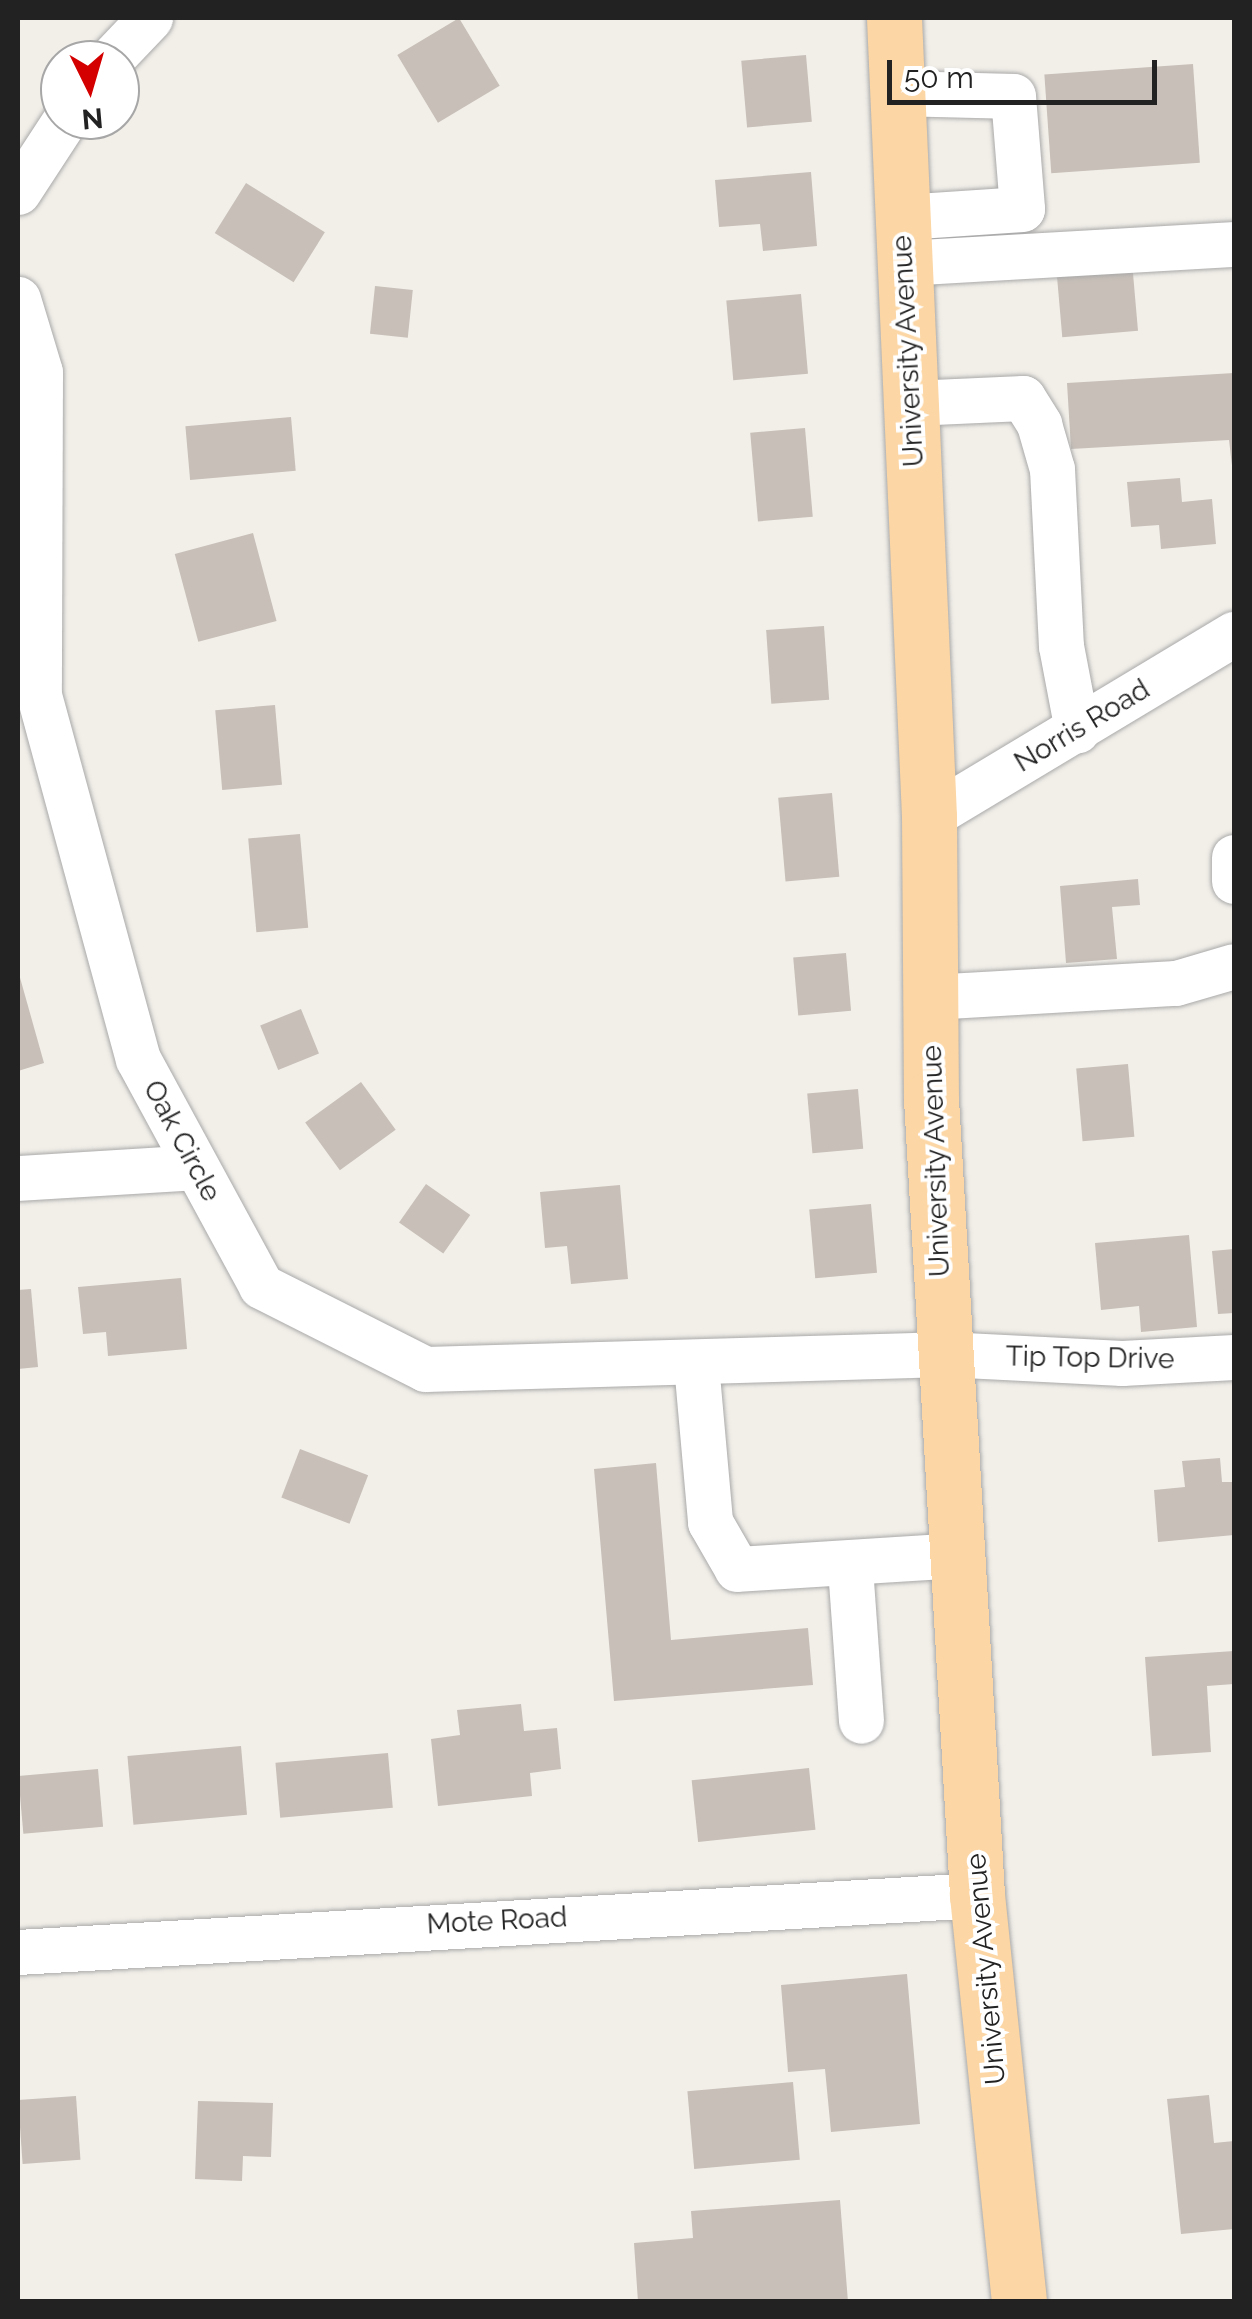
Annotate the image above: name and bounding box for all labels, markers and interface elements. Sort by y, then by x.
north arrow [40,40,140,140]
scale bar [892,40,1162,102]
text: 50 m [904,60,974,95]
text: N [80,101,105,136]
street label: University Avenue [885,233,931,469]
street label: Norris Road [1008,673,1156,779]
street label: University Avenue [915,1044,957,1278]
street label: Oak Circle [136,1075,228,1207]
street label: Tip Top Drive [1005,1340,1175,1376]
street label: University Avenue [959,1851,1013,2087]
street label: Mote Road [426,1901,568,1941]

